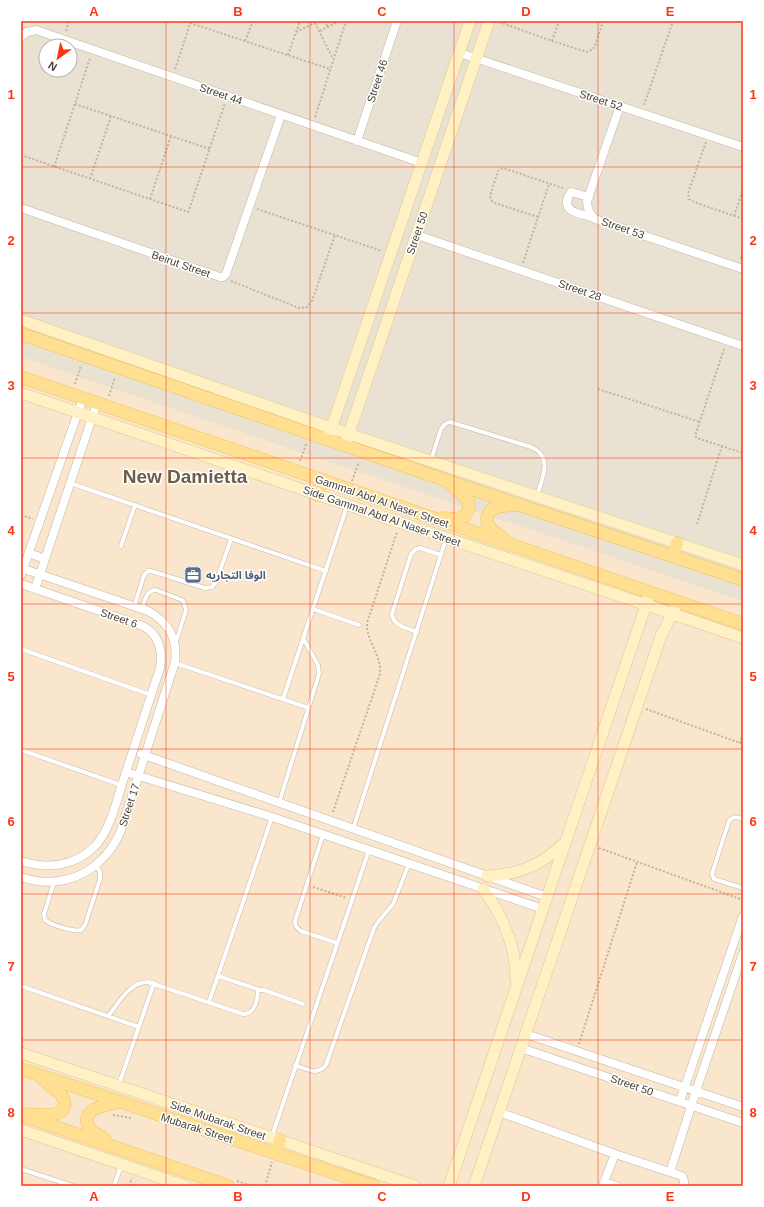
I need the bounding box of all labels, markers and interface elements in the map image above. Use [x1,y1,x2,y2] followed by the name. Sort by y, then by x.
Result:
[89,4,99,19] text: A
[233,4,243,19] text: B
[377,4,387,19] text: C
[521,4,531,19] text: D
[666,4,675,19] text: E
[38,38,78,78] north arrow
[364,58,390,104] street label: Street 46
[46,59,59,74] text: N
[198,81,244,107] street label: Street 44
[7,87,15,102] text: 1
[578,87,624,113] street label: Street 52
[749,87,757,102] text: 1
[404,210,430,256] street label: Street 50
[600,215,646,241] street label: Street 53
[7,233,15,248] text: 2
[749,233,757,248] text: 2
[150,248,212,280] street label: Beirut Street
[557,277,603,303] street label: Street 28
[7,378,15,393] text: 3
[749,378,757,393] text: 3
[123,466,248,487] district label: New Damietta
[314,472,450,530] street label: Gammal Abd Al Naser Street
[302,483,462,549] street label: Side Gammal Abd Al Naser Street
[7,523,15,538] text: 4
[749,523,757,538] text: 4
[183,565,203,585] office icon: الوفا التجاريه
[206,569,266,582] place label: الوفا التجاريه
[99,606,139,630] street label: Street 6
[7,669,15,684] text: 5
[749,669,757,684] text: 5
[116,782,142,828] street label: Street 17
[7,814,15,829] text: 6
[749,814,757,829] text: 6
[7,959,15,974] text: 7
[749,959,757,974] text: 7
[609,1072,655,1098] street label: Street 50
[168,1097,268,1143] street label: Side Mubarak Street
[7,1105,15,1120] text: 8
[749,1105,757,1120] text: 8
[159,1110,235,1146] street label: Mubarak Street
[89,1189,99,1204] text: A
[233,1189,243,1204] text: B
[377,1189,387,1204] text: C
[521,1189,531,1204] text: D
[666,1189,675,1204] text: E

